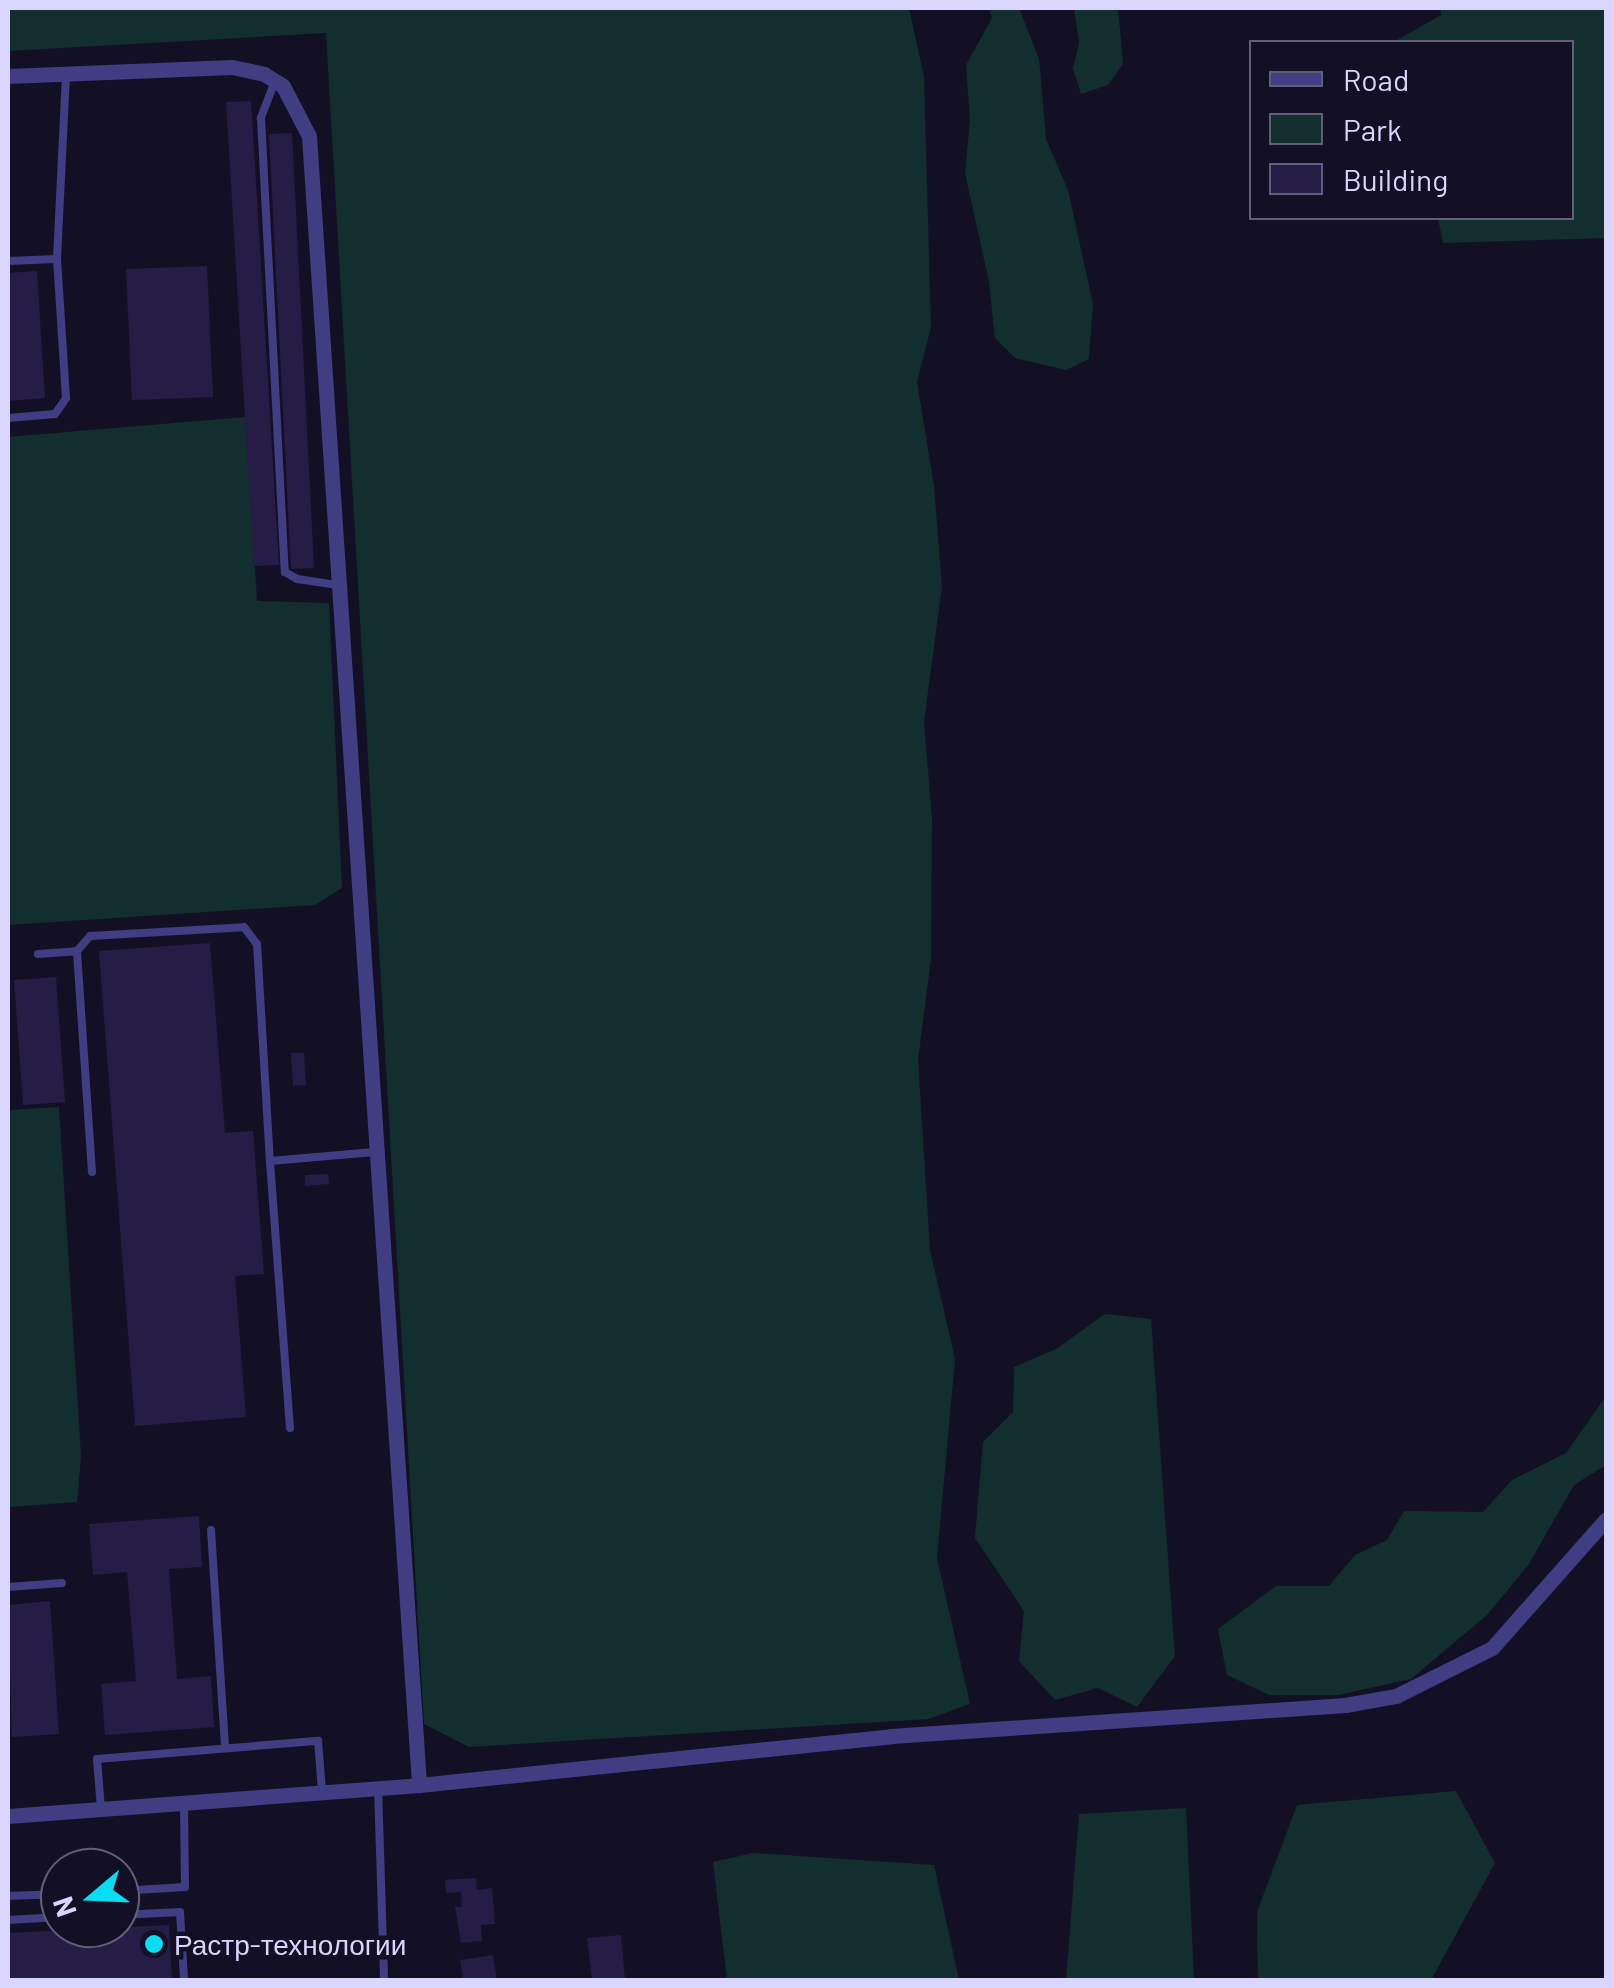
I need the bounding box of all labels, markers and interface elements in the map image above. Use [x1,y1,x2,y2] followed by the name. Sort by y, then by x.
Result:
[1249,40,1574,220] legend
[1343,61,1409,97] text: Road
[1343,111,1402,147] text: Park
[1343,161,1448,197] text: Building
[40,1848,140,1948] north arrow
[44,1893,83,1921] text: N
[174,1927,406,1961] place label: Растр-технологии
[143,1933,165,1955] marker: Растр-технологии

